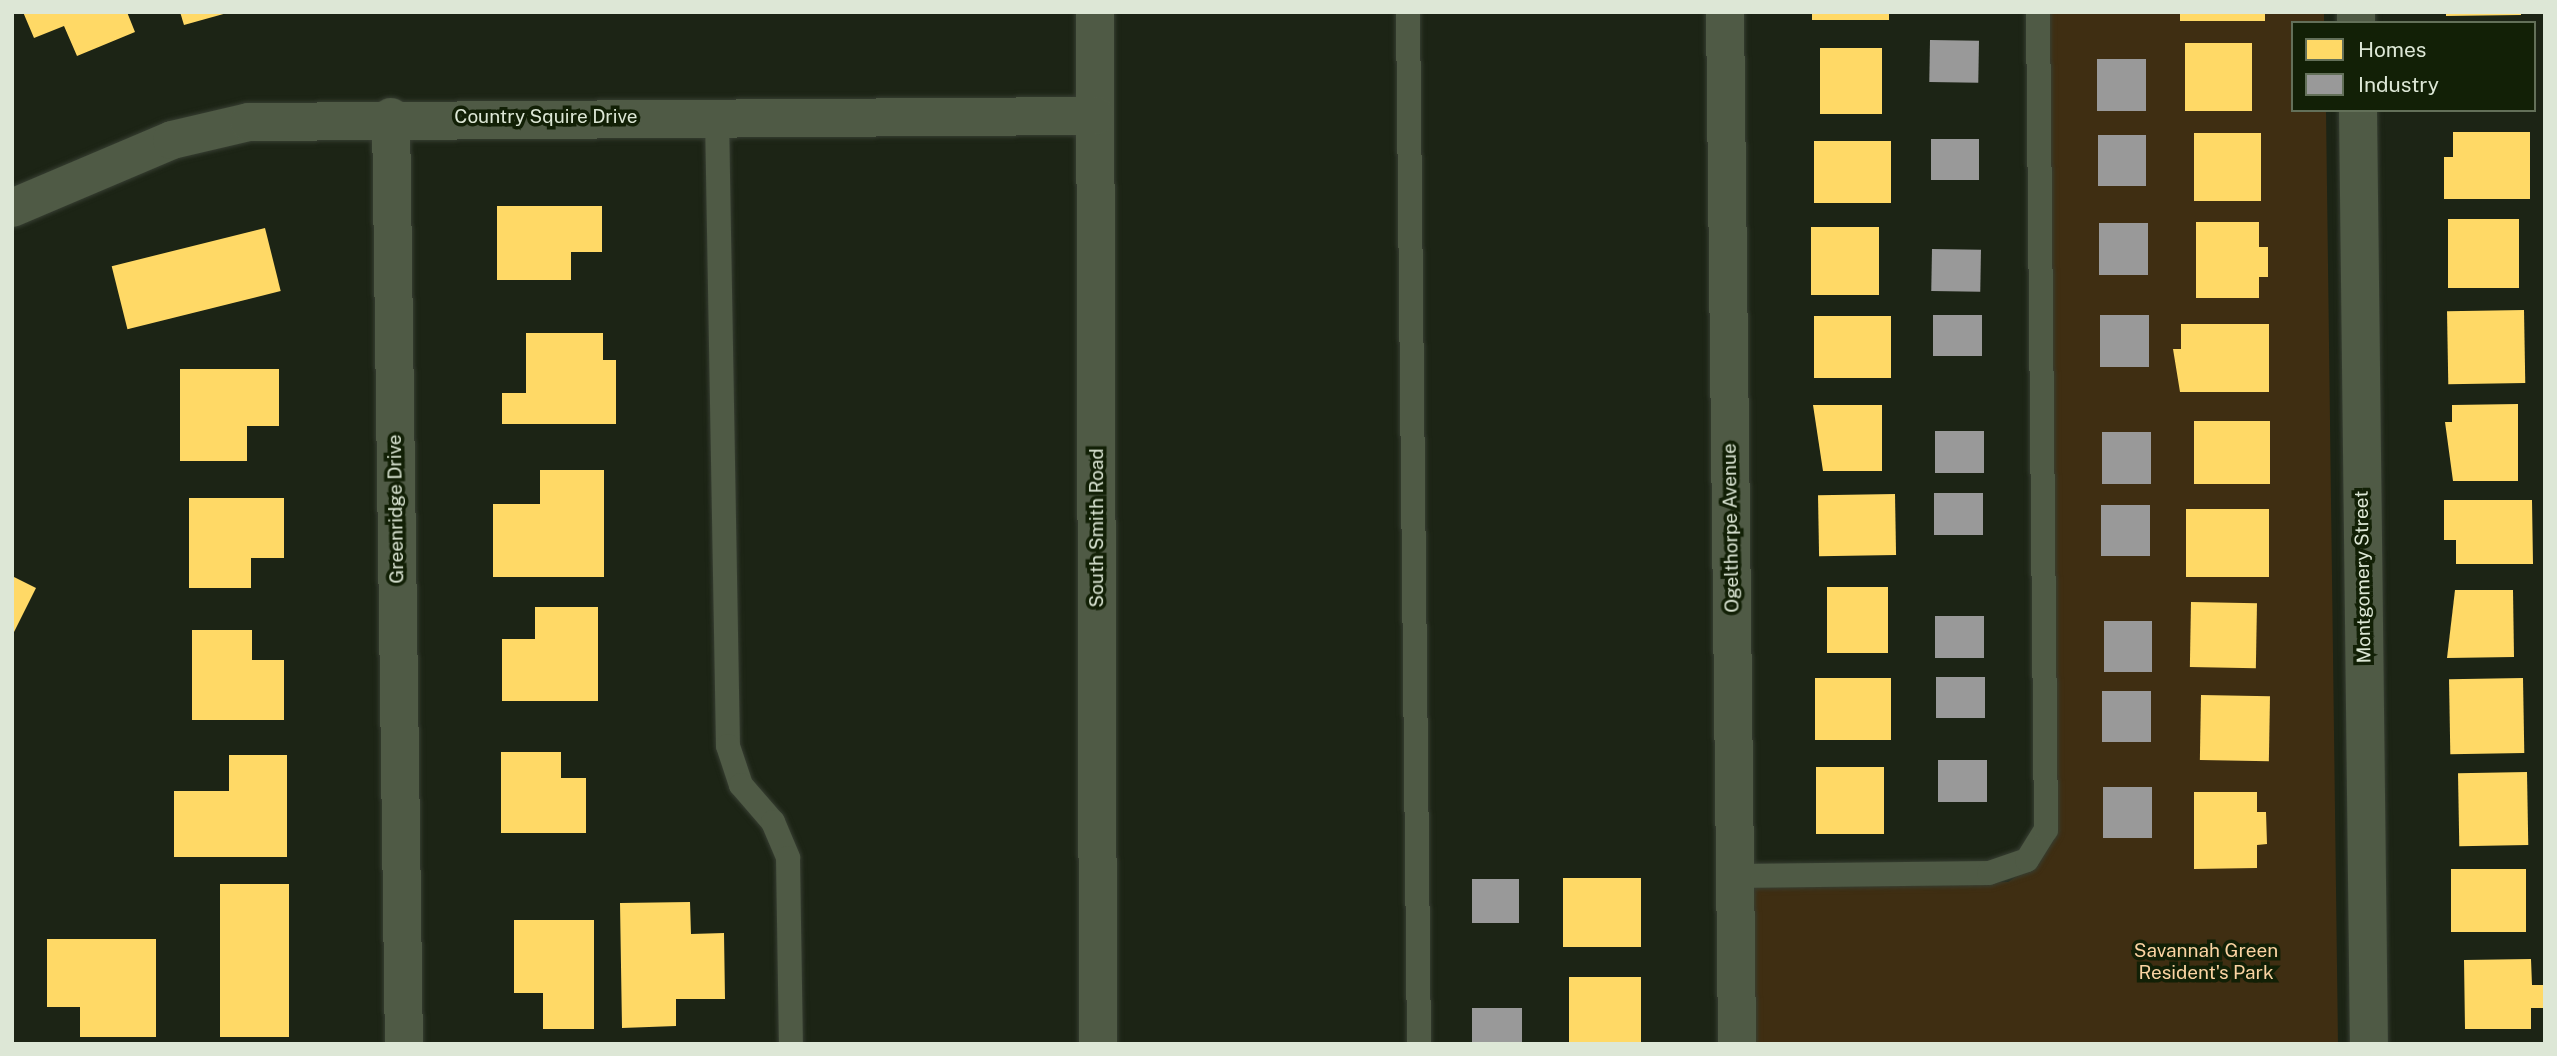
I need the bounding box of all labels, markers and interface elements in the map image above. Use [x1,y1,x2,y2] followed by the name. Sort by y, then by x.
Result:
[2291,21,2536,112] legend
[2358,37,2426,62] text: Homes
[2358,72,2439,97] text: Industry
[454,106,638,128] street label: Country Squire Drive
[383,434,409,584] street label: Greenridge Drive
[1718,443,1744,613] street label: Ogelthorpe Avenue
[1086,448,1108,608] street label: South Smith Road
[2350,490,2376,664] street label: Montgomery Street
[2134,940,2278,984] park label: Savannah Green Resident's Park

